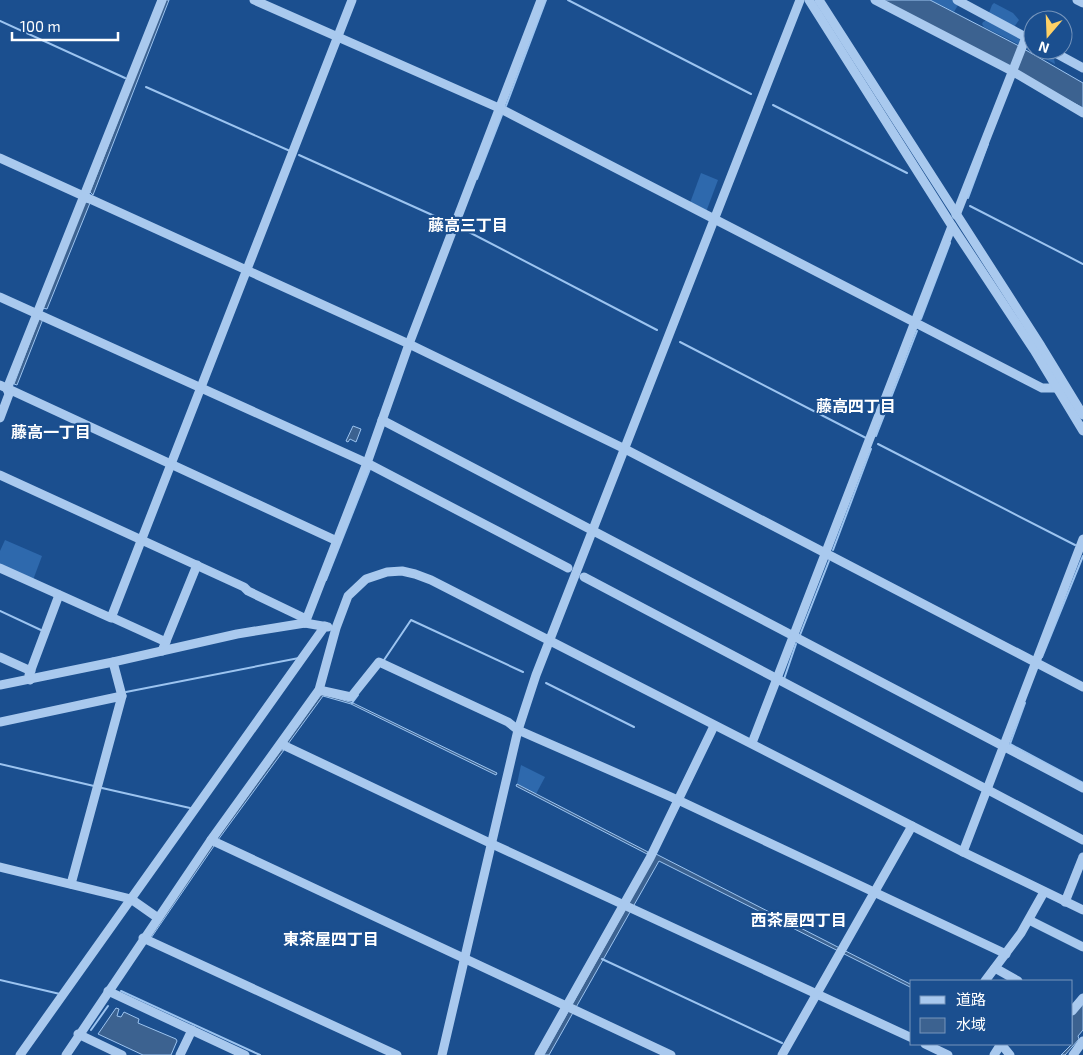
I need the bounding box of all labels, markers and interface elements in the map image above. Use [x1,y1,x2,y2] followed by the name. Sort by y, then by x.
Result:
[12,10,119,42] scale bar
[1023,10,1073,60] north arrow
[20,17,61,35] text: 100 m
[1036,38,1051,57] text: N
[428,215,508,234] district label: 藤高三丁目
[816,396,896,415] district label: 藤高四丁目
[11,422,91,441] district label: 藤高一丁目
[751,910,847,929] district label: 西茶屋四丁目
[283,929,379,948] district label: 東茶屋四丁目
[910,980,1073,1045] legend
[956,990,986,1008] text: 道路
[956,1015,986,1033] text: 水域

